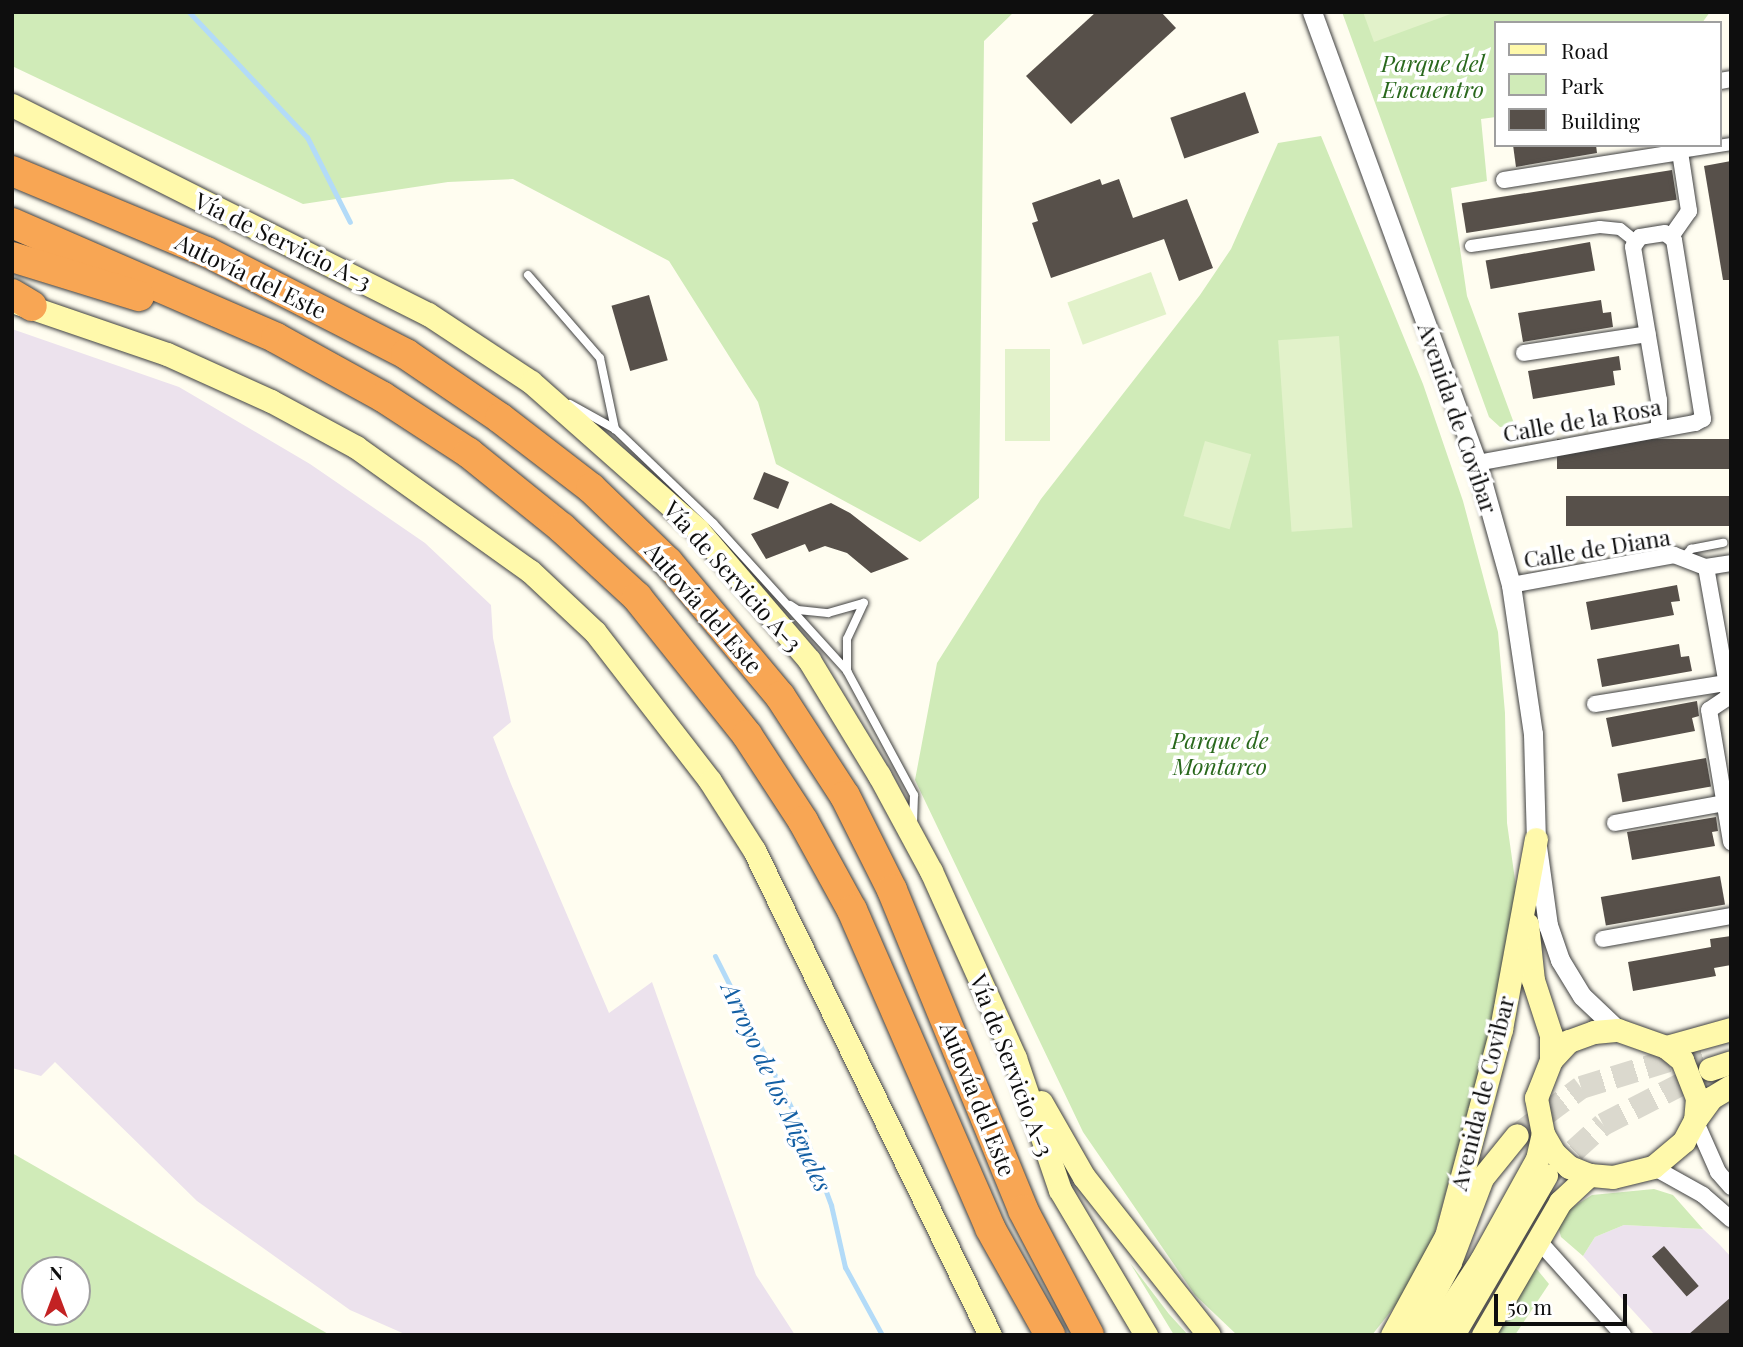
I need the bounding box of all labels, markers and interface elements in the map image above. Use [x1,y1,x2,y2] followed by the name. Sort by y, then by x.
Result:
[1494,21,1722,147] legend
[1561,36,1609,64] text: Road
[1381,49,1485,103] park label: Parque del Encuentro
[1561,71,1604,99] text: Park
[1561,106,1640,134] text: Building
[190,186,376,296] street label: Vía de Servicio A-3
[171,228,331,324] street label: Autovía del Este
[1412,319,1504,517] street label: Avenida de Covibar
[1500,392,1664,448] street label: Calle de la Rosa
[658,495,808,657] street label: Vía de Servicio A-3
[1522,523,1672,573] street label: Calle de Diana
[640,537,768,679] street label: Autovía del Este
[1171,726,1269,780] park label: Parque de Montarco
[964,970,1060,1160] street label: Vía de Servicio A-3
[716,978,838,1196] water label: Arroyo de los Migueles
[1444,993,1520,1193] street label: Avenida de Covibar
[934,1018,1022,1180] street label: Autovía del Este
[21,1256,91,1326] north arrow
[49,1259,63,1285] text: N
[1498,1280,1631,1324] scale bar
[1507,1292,1552,1320] text: 50 m

